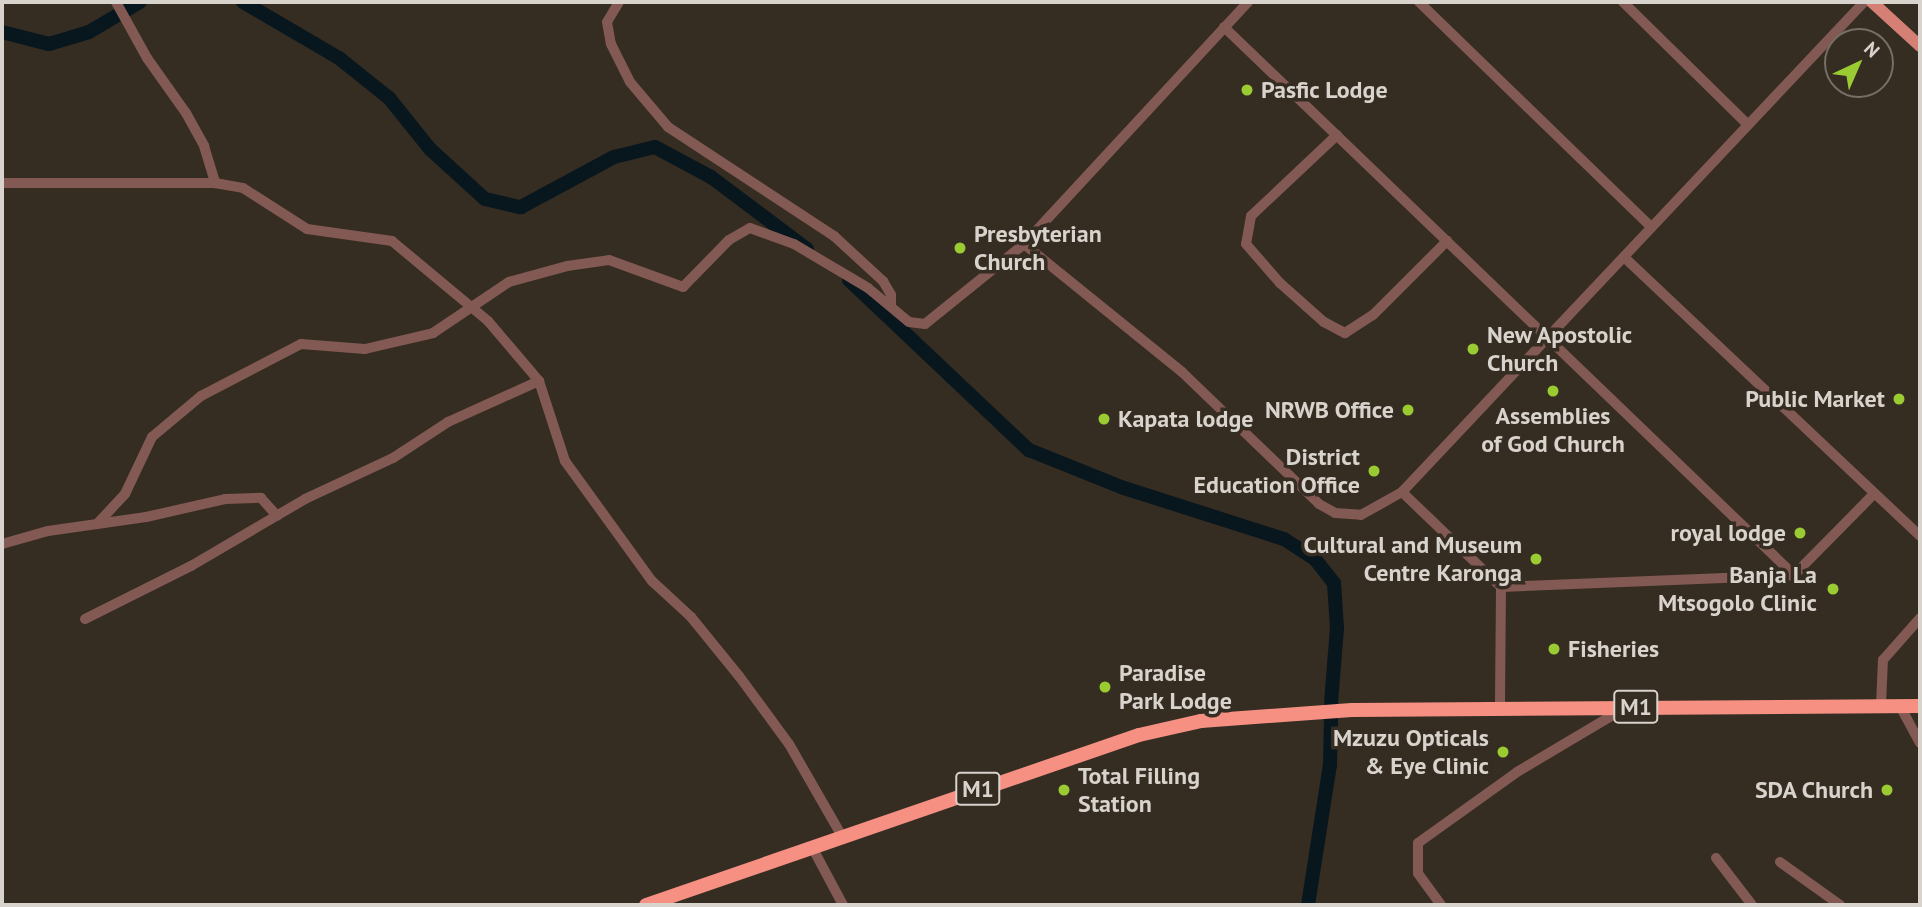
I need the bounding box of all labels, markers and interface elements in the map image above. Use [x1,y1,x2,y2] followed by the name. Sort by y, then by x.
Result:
[1824,28,1894,98] north arrow
[1859,36,1885,62] text: N
[1261,76,1388,104] place label: Pasfic Lodge
[1239,82,1255,98] marker: Pasfic Lodge
[974,220,1102,276] place label: Presbyterian Church
[952,240,968,256] marker: Presbyterian Church
[1487,321,1634,377] place label: New Apostolic Church
[1465,341,1481,357] marker: New Apostolic Church
[1545,383,1561,399] marker: Assemblies of God Church
[1745,385,1885,413] place label: Public Market
[1891,391,1907,407] marker: Public Market
[1265,396,1394,424] place label: NRWB Office
[1400,402,1416,418] marker: NRWB Office
[1481,402,1625,458] place label: Assemblies of God Church
[1118,405,1253,433] place label: Kapata lodge
[1096,411,1112,427] marker: Kapata lodge
[1193,443,1360,499] place label: District Education Office
[1366,463,1382,479] marker: District Education Office
[1671,519,1786,547] place label: royal lodge
[1792,525,1808,541] marker: royal lodge
[1303,531,1522,587] place label: Cultural and Museum Centre Karonga
[1528,551,1544,567] marker: Cultural and Museum Centre Karonga
[1658,561,1817,617] place label: Banja La Mtsogolo Clinic
[1823,579,1843,599] marker: Banja La Mtsogolo Clinic
[1568,635,1659,663] place label: Fisheries
[1546,641,1562,657] marker: Fisheries
[1119,659,1233,715] place label: Paradise Park Lodge
[1097,679,1113,695] marker: Paradise Park Lodge
[1613,688,1659,726] road number: M1
[1333,724,1489,780] place label: Mzuzu Opticals & Eye Clinic
[1495,744,1511,760] marker: Mzuzu Opticals & Eye Clinic
[1078,762,1200,818] place label: Total Filling Station
[955,769,1001,808] road number: M1
[1754,776,1873,804] place label: SDA Church
[1056,782,1072,798] marker: Total Filling Station
[1879,782,1895,798] marker: SDA Church

